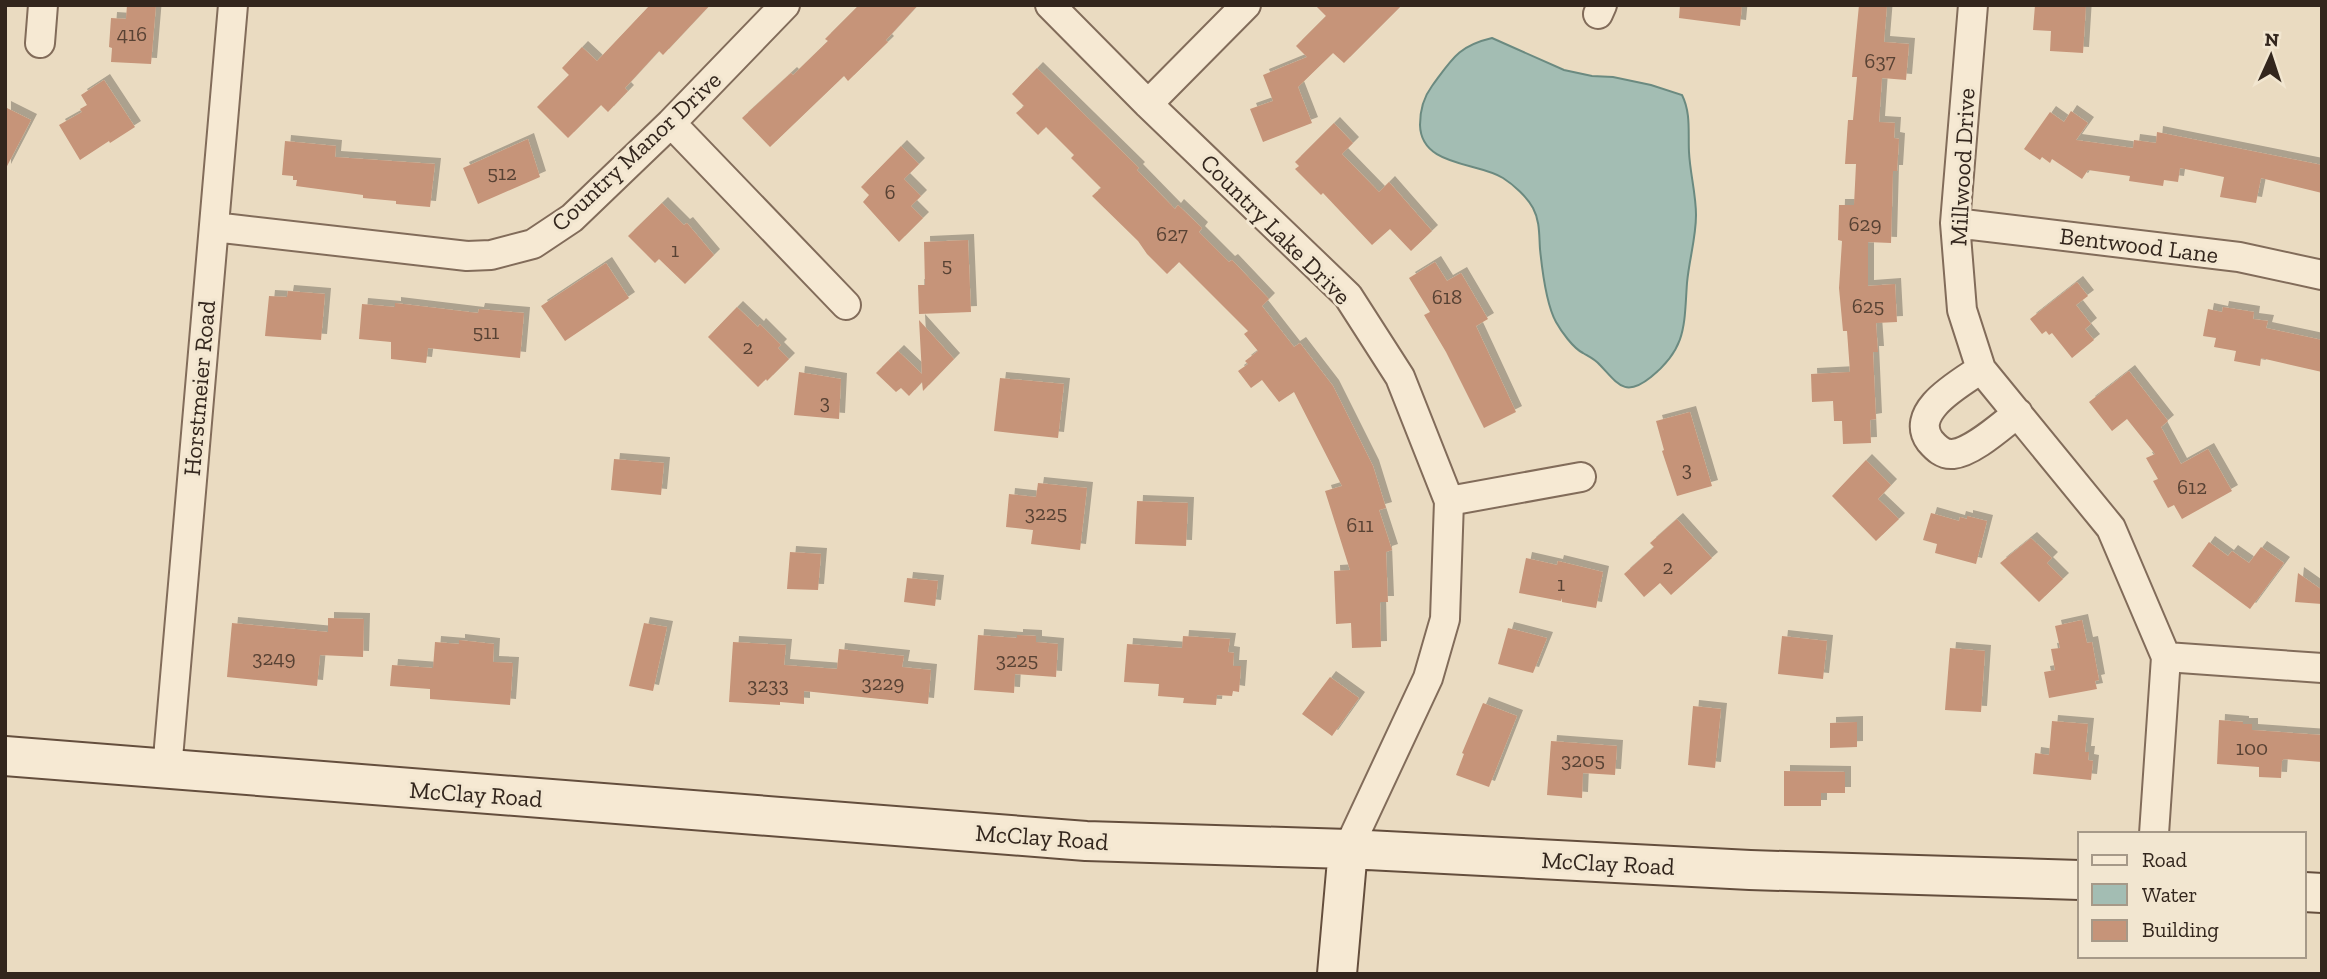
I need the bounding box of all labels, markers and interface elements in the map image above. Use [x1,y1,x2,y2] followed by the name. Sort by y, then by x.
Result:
[117,21,147,46] house number: 416
[2236,21,2306,91] north arrow
[2264,28,2280,51] text: N
[1864,48,1896,73] house number: 637
[545,65,727,237] street label: Country Manor Drive
[1943,87,1981,247] street label: Millwood Drive
[1195,148,1357,310] street label: Country Lake Drive
[487,160,517,185] house number: 512
[884,179,896,204] house number: 6
[1848,211,1882,236] house number: 629
[1156,221,1188,246] house number: 627
[2058,221,2220,269] street label: Bentwood Lane
[671,237,679,262] house number: 1
[942,252,952,277] house number: 5
[1432,284,1462,309] house number: 618
[1852,293,1884,318] house number: 625
[177,299,221,477] street label: Horstmeier Road
[473,319,499,344] house number: 511
[743,334,753,359] house number: 2
[820,389,830,414] house number: 3
[1682,456,1692,481] house number: 3
[2177,474,2207,499] house number: 612
[1025,500,1067,525] house number: 3225
[1346,512,1374,537] house number: 611
[1663,554,1673,579] house number: 2
[1557,571,1565,596] house number: 1
[252,645,296,670] house number: 3249
[996,647,1038,672] house number: 3225
[861,670,905,695] house number: 3229
[747,672,789,697] house number: 3233
[2236,735,2268,760] house number: 100
[1561,747,1605,772] house number: 3205
[408,775,544,813] street label: McClay Road
[974,818,1110,856] street label: McClay Road
[2078,832,2306,958] legend
[1541,845,1675,881] street label: McClay Road
[2142,847,2188,872] text: Road
[2142,882,2197,907] text: Water
[2142,917,2219,942] text: Building

